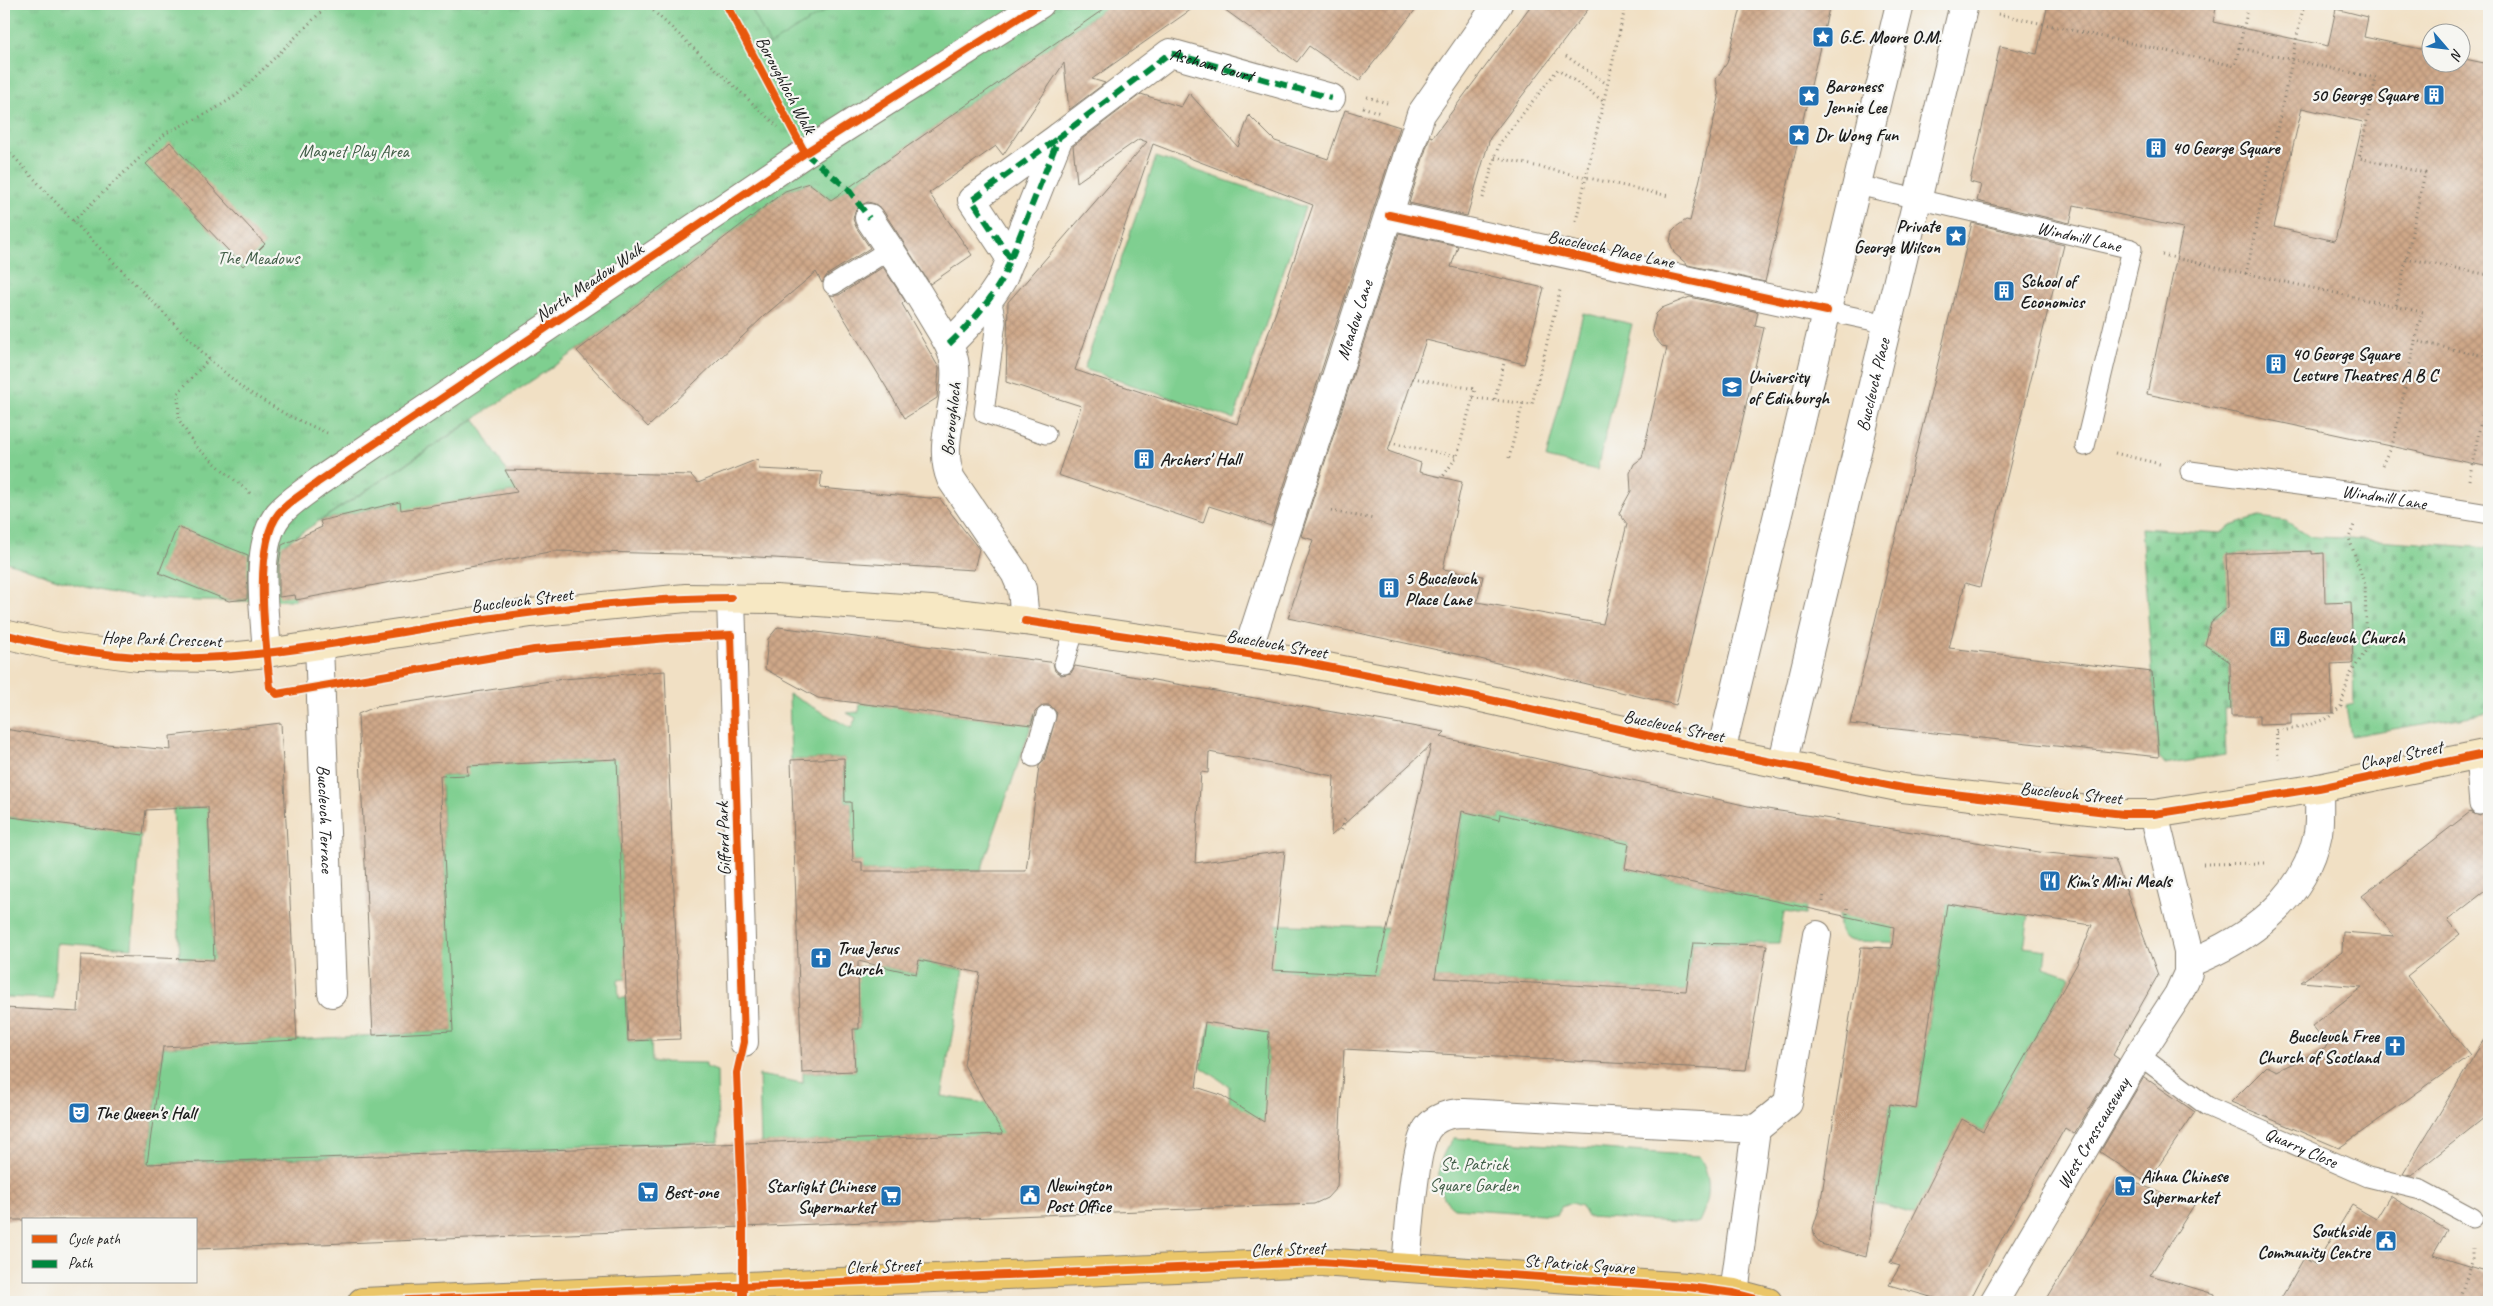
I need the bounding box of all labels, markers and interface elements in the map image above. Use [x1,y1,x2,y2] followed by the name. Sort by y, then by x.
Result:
[2420,22,2470,72] north arrow
[1811,25,1835,49] place icon: G.E. Moore O.M.
[1839,26,1942,48] place label: G.E. Moore O.M.
[751,32,822,139] street label: Boroughloch Walk
[1168,43,1259,88] street label: Ascham Court
[2446,46,2467,64] text: N
[1823,75,1889,118] place label: Baroness Jennie Lee
[2422,83,2446,107] building icon: 50 George Square
[1797,84,1821,108] place icon: Baroness Jennie Lee
[2311,84,2420,106] place label: 50 George Square
[1787,123,1811,147] place icon: Dr Wong Fun
[1815,124,1899,146] place label: Dr Wong Fun
[2144,136,2168,160] building icon: 40 George Square
[2172,137,2282,159] place label: 40 George Square
[299,140,411,162] park label: Magnet Play Area
[1854,215,1942,258] place label: Private George Wilson
[2035,216,2124,257] street label: Windmill Lane
[1944,224,1968,248] place icon: Private George Wilson
[1546,225,1677,273] street label: Buccleuch Place Lane
[531,237,648,326] street label: North Meadow Walk
[217,247,301,269] park label: The Meadows
[2020,270,2086,313] place label: School of Economics
[1331,276,1378,363] street label: Meadow Lane
[1992,279,2016,303] building icon: School of Economics
[1851,335,1895,433] street label: Buccleuch Place
[2292,343,2441,386] place label: 40 George Square Lecture Theatres A B C
[2264,352,2288,376] building icon: 40 George Square Lecture Theatres A B C
[1748,366,1831,409] place label: University of Edinburgh
[1720,375,1744,399] school or university icon: University of Edinburgh
[936,380,966,457] street label: Boroughloch
[1132,447,1156,471] building icon: Archers' Hall
[1160,448,1244,470] place label: Archers' Hall
[2341,480,2429,515] street label: Windmill Lane
[1405,567,1478,610] place label: 5 Buccleuch Place Lane
[1377,576,1401,600] building icon: 5 Buccleuch Place Lane
[470,583,576,617] street label: Buccleuch Street
[1225,624,1331,664] street label: Buccleuch Street
[2268,625,2292,649] building icon: Buccleuch Church
[102,626,224,652] street label: Hope Park Crescent
[2296,626,2406,648] place label: Buccleuch Church
[1622,705,1728,748] street label: Buccleuch Street
[2358,735,2447,774] street label: Chapel Street
[312,764,339,874] street label: Buccleuch Terrace
[2019,777,2125,809] street label: Buccleuch Street
[711,800,735,876] street label: Gifford Park
[2038,869,2062,893] restaurant icon: Kim's Mini Meals
[2066,870,2173,892] place label: Kim's Mini Meals
[837,937,900,980] place label: True Jesus Church
[809,946,833,970] church icon: True Jesus Church
[2258,1025,2382,1068] place label: Buccleuch Free Church of Scotland
[2383,1034,2407,1058] church icon: Buccleuch Free Church of Scotland
[2052,1072,2135,1192] street label: West Crosscauseway
[67,1101,91,1125] theatre icon: The Queen's Hall
[95,1102,200,1124] place label: The Queen's Hall
[2262,1122,2342,1174] street label: Quarry Close
[1429,1153,1520,1196] park label: St. Patrick Square Garden
[2141,1165,2230,1208] place label: Aihua Chinese Supermarket
[1046,1174,1113,1217] place label: Newington Post Office
[2113,1174,2137,1198] supermarket icon: Aihua Chinese Supermarket
[766,1175,878,1218] place label: Starlight Chinese Supermarket
[636,1180,660,1204] supermarket icon: Best-one
[664,1181,720,1203] place label: Best-one
[1018,1183,1042,1207] public building icon: Newington Post Office
[879,1184,903,1208] supermarket icon: Starlight Chinese Supermarket
[22,1218,198,1284] legend
[2257,1220,2372,1263] place label: Southside Community Centre
[2374,1229,2398,1253] public building icon: Southside Community Centre
[68,1230,120,1249] text: Cycle path
[1251,1237,1328,1261] street label: Clerk Street
[1523,1249,1636,1279] street label: St Patrick Square
[68,1254,94,1273] text: Path
[846,1254,923,1278] street label: Clerk Street

